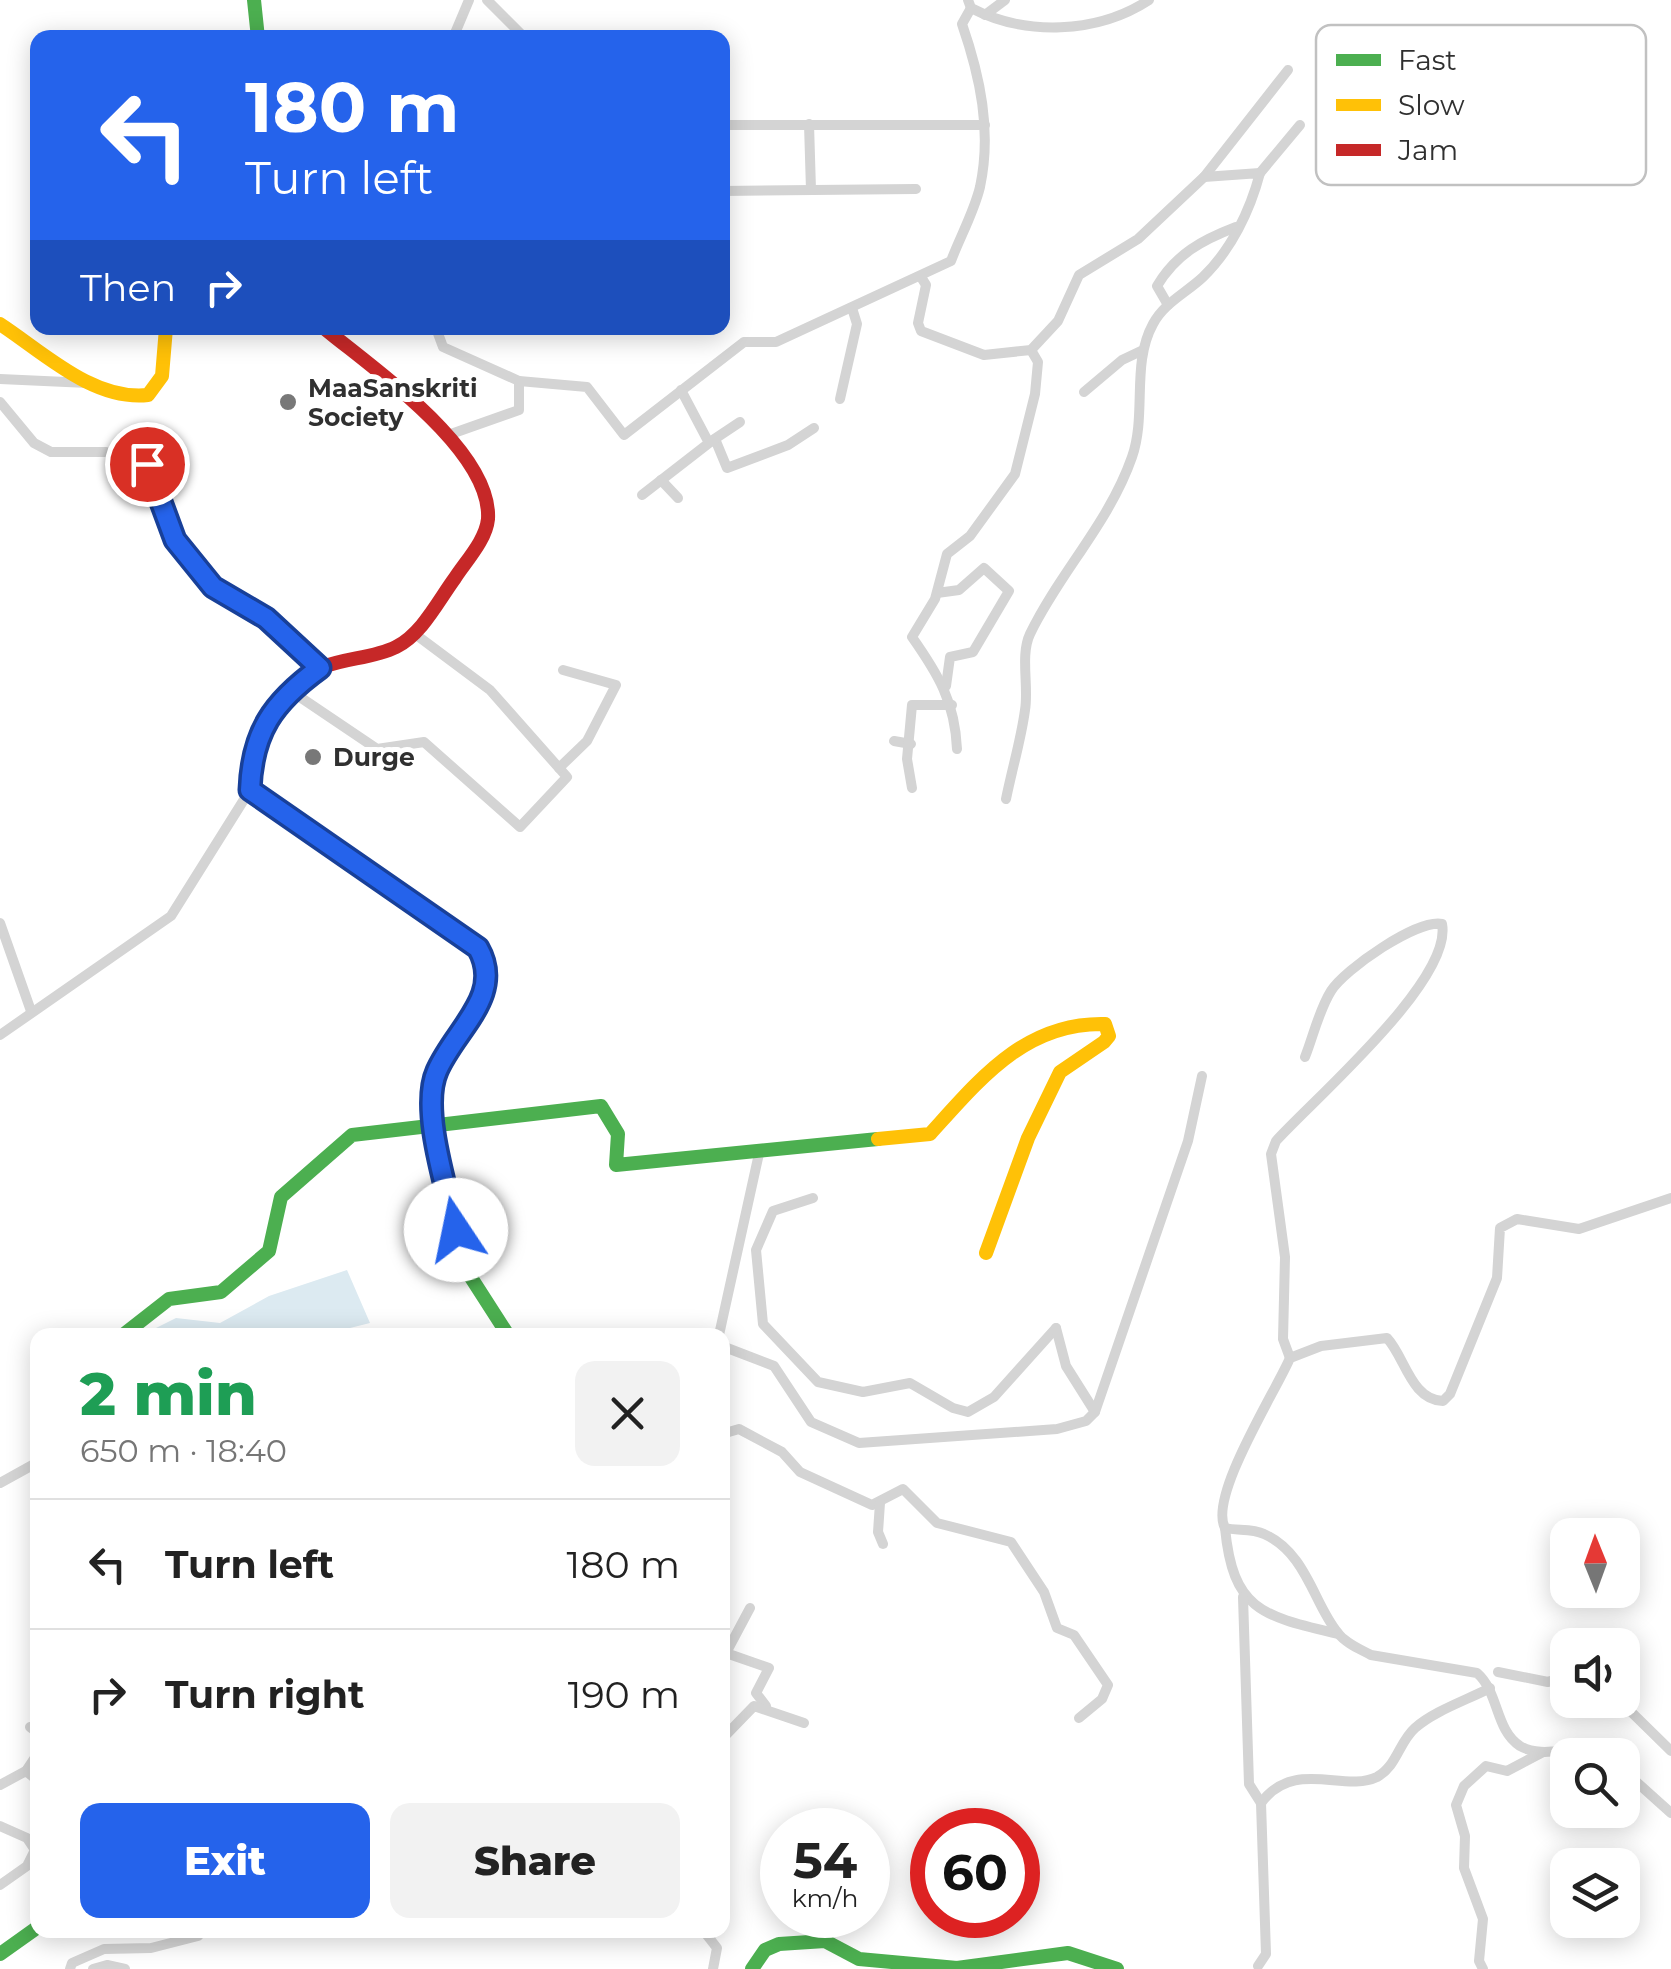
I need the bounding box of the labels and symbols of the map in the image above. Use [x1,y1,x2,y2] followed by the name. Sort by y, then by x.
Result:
[1316,25,1646,185] legend
[1398,43,1457,77] text: Fast
[1398,88,1465,122] text: Slow
[1397,133,1458,167] text: Jam
[308,373,478,432] place label: MaaSanskriti Society
[277,391,299,413] marker: MaaSanskriti Society
[105,422,190,507] pin
[333,742,415,772] place label: Durge
[302,746,324,768] marker: Durge
[404,1178,508,1282] position arrow
[1550,1518,1640,1608] north arrow
[910,1808,1040,1938] speed limit sign: 60

